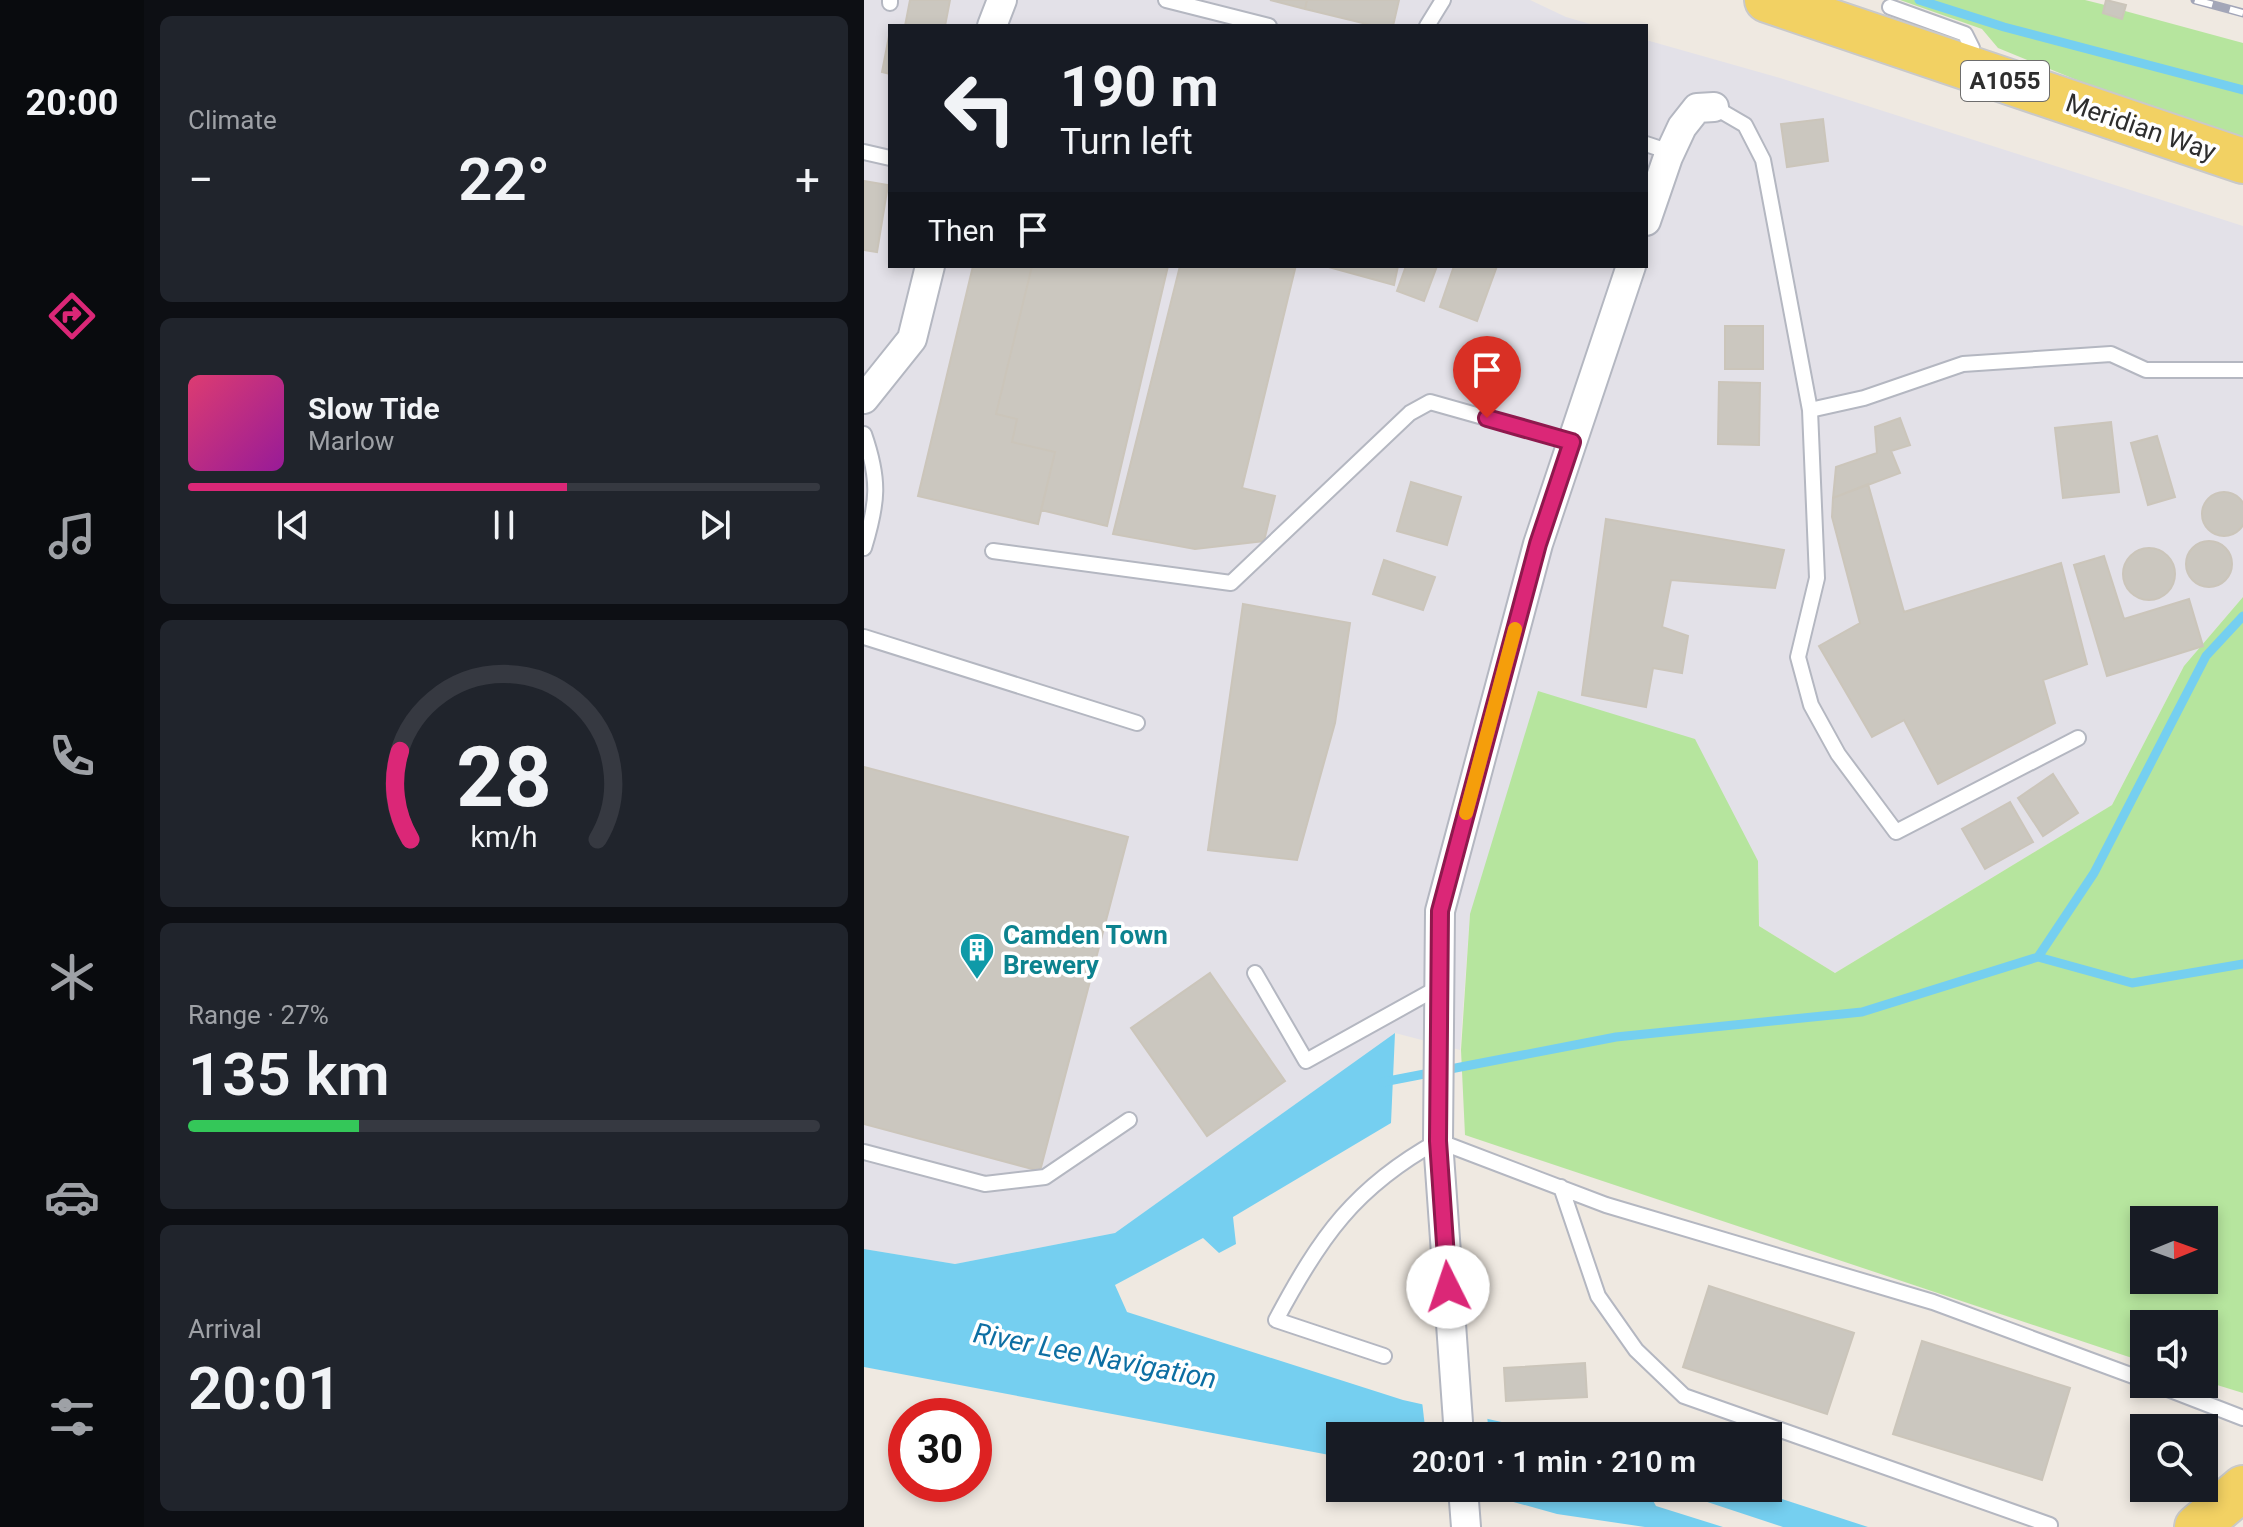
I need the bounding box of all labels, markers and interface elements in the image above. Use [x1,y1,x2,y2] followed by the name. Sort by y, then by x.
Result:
[1060,54,1219,120] text: 190 m
[928,56,1032,160] icon: left
[1961,61,2049,101] road number: A1055
[26,82,118,124] text: 20:00
[2062,87,2220,167] street label: Meridian Way
[188,105,277,135] text: Climate
[1060,121,1193,163] text: Turn left
[458,144,550,215] text: 22°
[188,154,213,206] text: −
[795,154,820,206] text: +
[1011,208,1055,252] icon: arrive
[928,213,995,248] text: Then
[44,288,100,344] icon: directions
[1453,336,1521,418] pin
[1465,348,1509,392] icon: arrive
[308,391,440,426] text: Slow Tide
[308,426,394,456] text: Marlow
[271,503,315,547] icon: previous
[482,503,526,547] icon: pause
[693,503,737,547] icon: next
[44,508,100,564] icon: music
[44,728,100,784] icon: phone
[456,728,552,825] text: 28
[470,820,538,854] text: km/h
[1003,920,1168,980] place label: Camden Town Brewery
[958,931,996,981] building icon: Camden Town Brewery
[44,949,100,1005] icon: climate
[188,1000,329,1030] text: Range · 27%
[188,1039,390,1110] text: 135 km
[44,1169,100,1225] icon: car
[2130,1206,2218,1294] north arrow
[2130,1206,2218,1502] map controls
[1406,1245,1490,1329] position arrow
[2130,1310,2218,1398] button: sound
[188,1314,262,1344] text: Arrival
[971,1316,1219,1396] water label: River Lee Navigation
[188,1353,341,1424] text: 20:01
[44,1389,100,1445] icon: filters
[888,1398,992,1502] speed limit sign: 30
[2130,1414,2218,1502] button: search
[1412,1444,1696,1479] text: 20:01 · 1 min · 210 m

